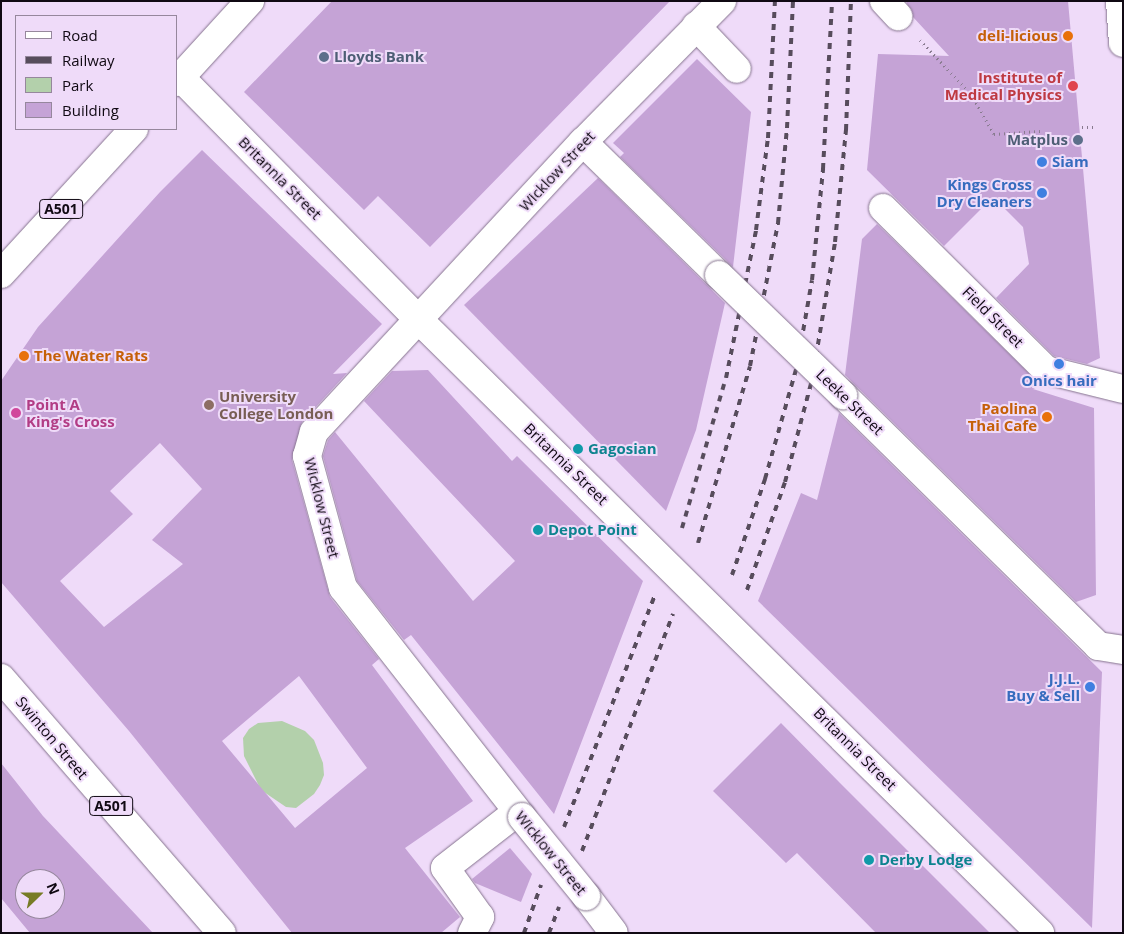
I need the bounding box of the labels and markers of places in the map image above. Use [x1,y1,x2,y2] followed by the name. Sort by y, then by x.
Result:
[978,27,1058,45] place label: deli-licious
[1062,30,1074,42] marker: deli-licious
[334,48,424,66] place label: Lloyds Bank
[318,51,330,63] marker: Lloyds Bank
[945,68,1062,103] place label: Institute of Medical Physics
[1066,79,1080,93] marker: Institute of Medical Physics
[1007,131,1068,149] place label: Matplus
[1072,134,1084,146] marker: Matplus
[1052,153,1089,171] place label: Siam
[1036,156,1048,168] marker: Siam
[937,175,1032,210] place label: Kings Cross Dry Cleaners
[1036,187,1048,199] marker: Kings Cross Dry Cleaners
[34,347,148,365] place label: The Water Rats
[18,350,30,362] marker: The Water Rats
[1053,358,1065,370] marker: Onics hair
[1021,372,1097,390] place label: Onics hair
[219,387,333,422] place label: University College London
[26,395,115,430] place label: Point A King's Cross
[203,399,215,411] marker: University College London
[968,399,1037,434] place label: Paolina Thai Cafe
[10,407,22,419] marker: Point A King's Cross
[1041,411,1053,423] marker: Paolina Thai Cafe
[588,440,657,458] place label: Gagosian
[572,443,584,455] marker: Gagosian
[548,521,637,539] place label: Depot Point
[532,524,544,536] marker: Depot Point
[1006,669,1080,704] place label: J.J.L. Buy & Sell
[1084,681,1096,693] marker: J.J.L. Buy & Sell
[879,851,972,869] place label: Derby Lodge
[863,854,875,866] marker: Derby Lodge

